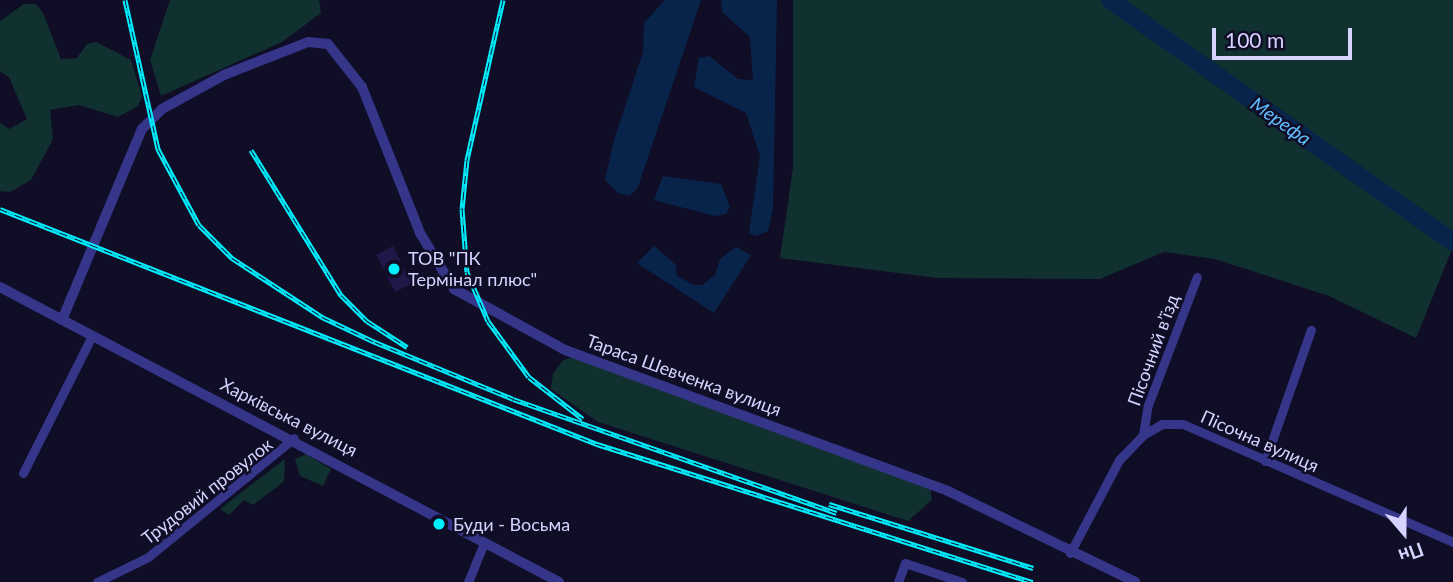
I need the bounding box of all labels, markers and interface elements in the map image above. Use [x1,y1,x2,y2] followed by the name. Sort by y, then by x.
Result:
[1215,14,1355,58] scale bar
[1225,27,1284,52] text: 100 m
[1247,92,1315,150] water label: Мерефа
[408,248,537,290] place label: ТОВ "ПК Термінал плюс"
[386,261,402,277] marker: ТОВ "ПК Термінал плюс"
[1123,291,1183,409] street label: Пісочний в’їзд
[584,330,784,420] street label: Тараса Шевченка вулиця
[217,373,361,461] street label: Харківська вулиця
[1198,405,1322,477] street label: Пісочна вулиця
[137,433,277,549] street label: Трудовий провулок
[1369,498,1439,568] north arrow
[453,513,570,535] place label: Буди - Восьма
[431,516,447,532] marker: Буди - Восьма
[1396,538,1427,568] text: Пн

